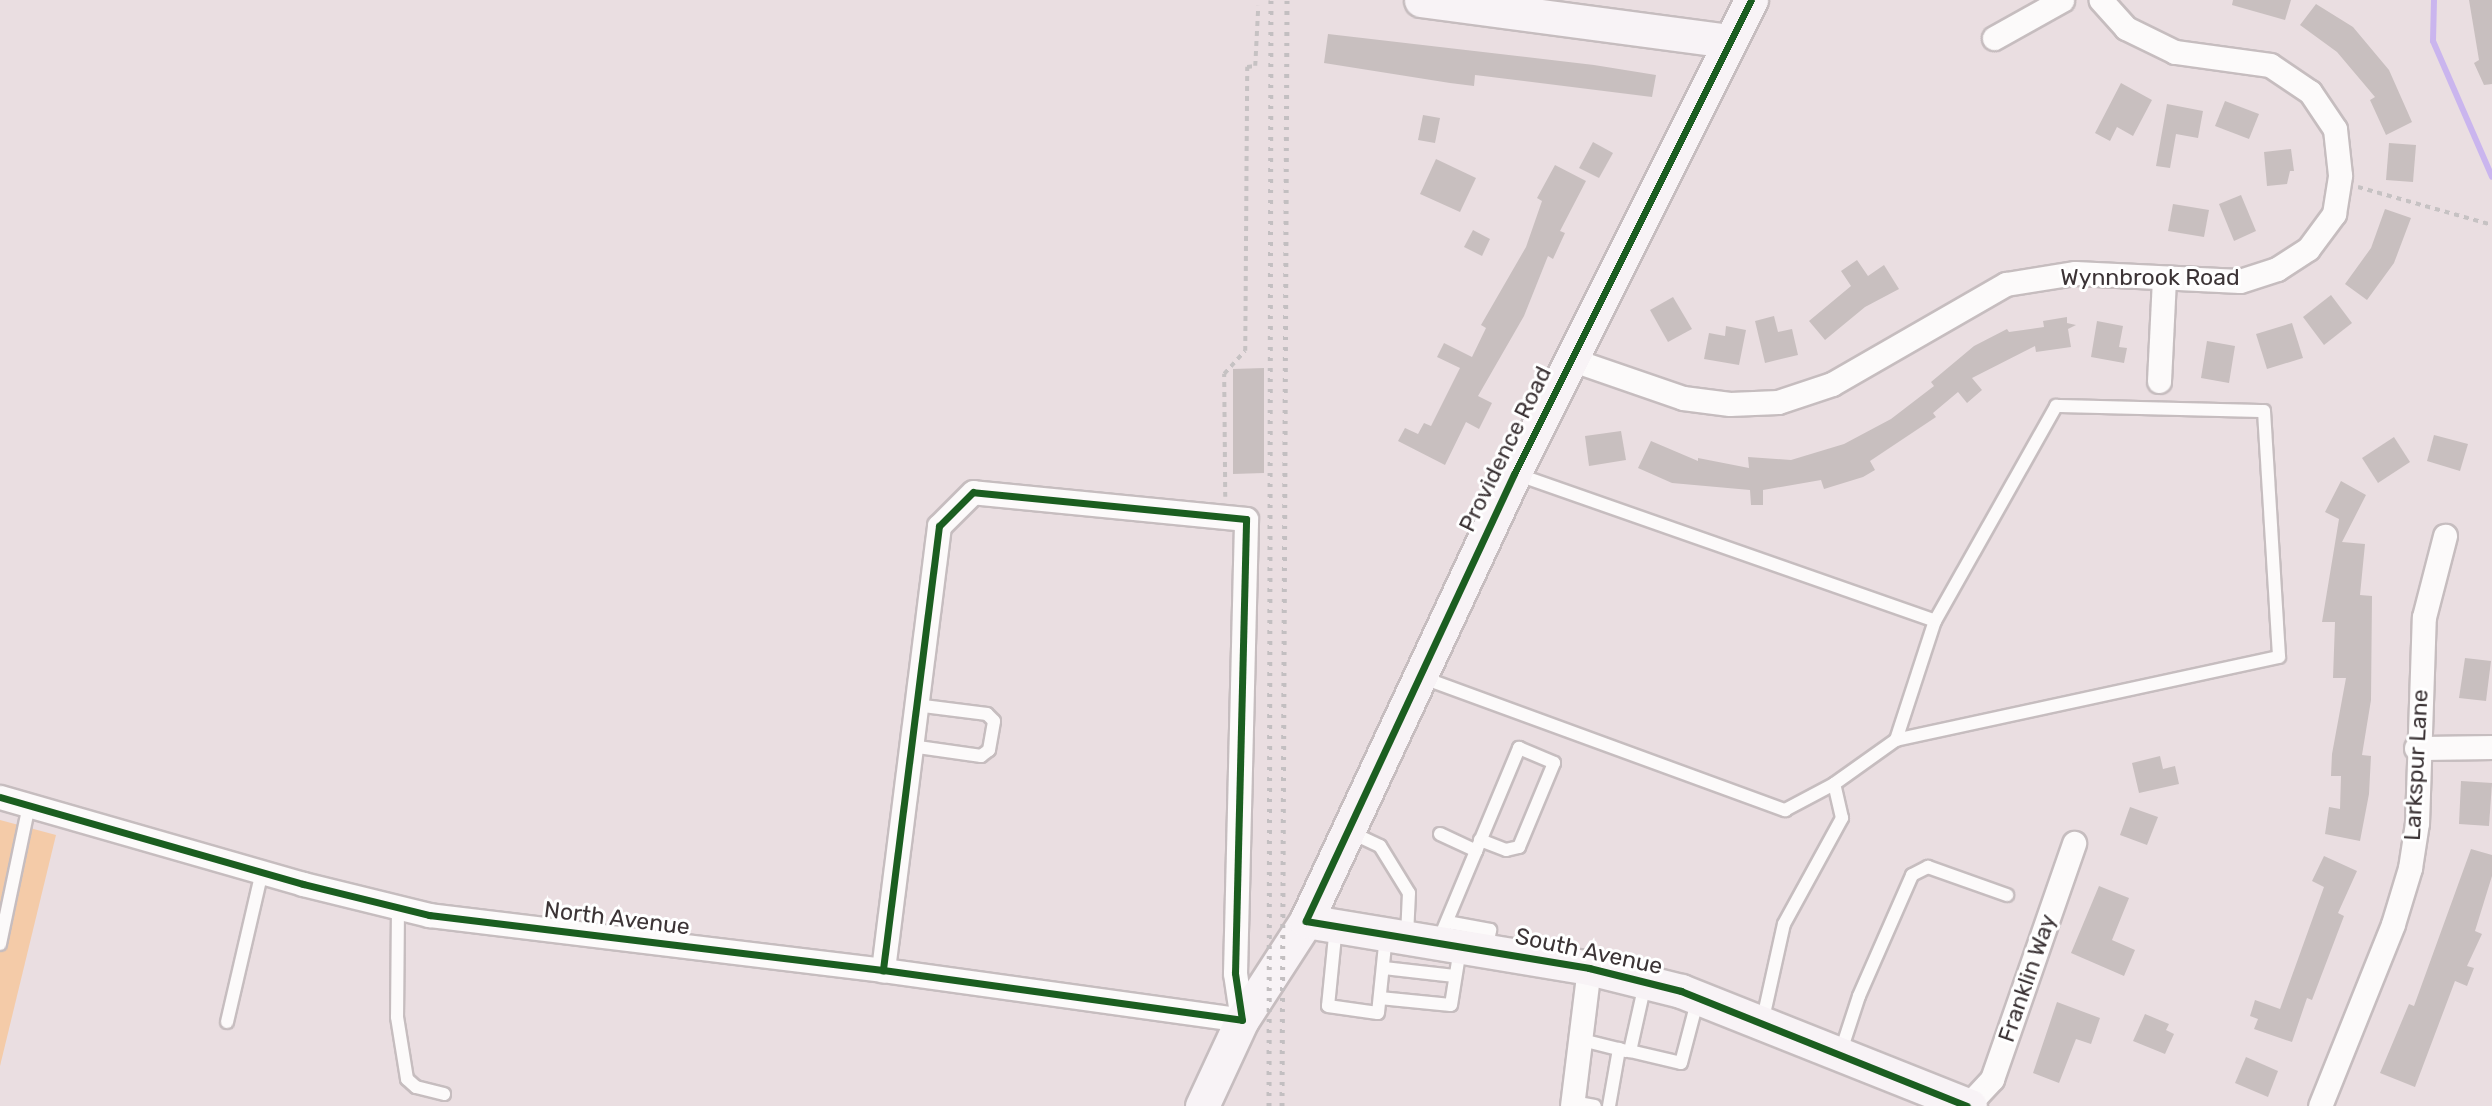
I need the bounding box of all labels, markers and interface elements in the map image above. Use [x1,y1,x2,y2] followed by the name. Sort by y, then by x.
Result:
[2060,263,2240,291] street label: Wynnbrook Road
[1453,362,1557,536] street label: Providence Road
[2398,688,2434,842] street label: Larkspur Lane
[542,895,692,941] street label: North Avenue
[1992,910,2062,1046] street label: Franklin Way
[1513,922,1665,980] street label: South Avenue

